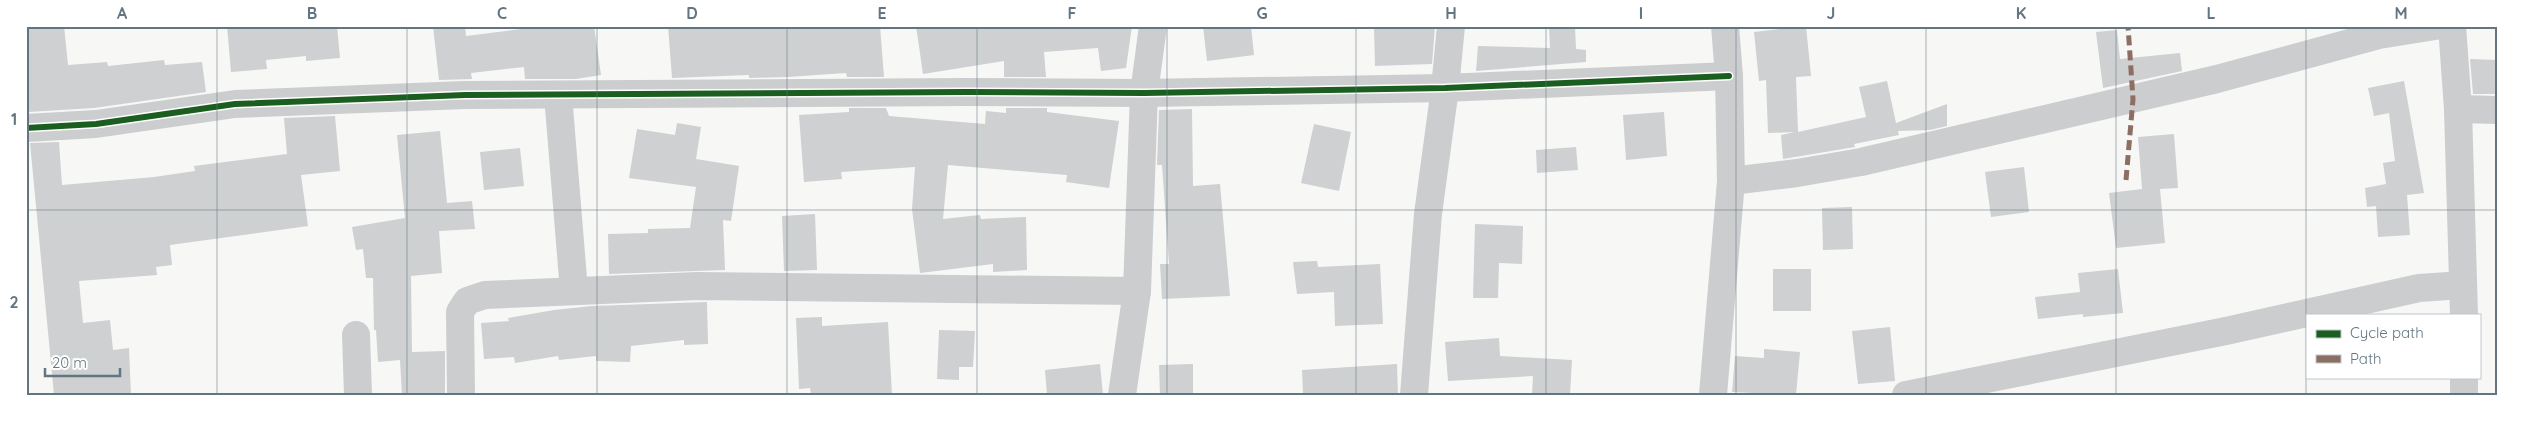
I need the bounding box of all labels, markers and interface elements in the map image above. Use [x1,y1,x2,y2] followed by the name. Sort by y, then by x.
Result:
[117,3,128,23] text: A
[307,3,317,23] text: B
[497,3,507,23] text: C
[686,3,698,23] text: D
[877,3,887,23] text: E
[1068,3,1077,23] text: F
[1256,3,1268,23] text: G
[1445,3,1457,23] text: H
[1639,3,1643,23] text: I
[1827,3,1835,23] text: J
[2016,3,2026,23] text: K
[2207,3,2216,23] text: L
[2394,3,2408,23] text: M
[11,109,17,129] text: 1
[9,292,19,312] text: 2
[2306,314,2480,378] legend
[2350,323,2424,342] text: Cycle path
[45,346,120,378] scale bar
[2350,349,2382,368] text: Path
[52,353,87,372] text: 20 m

